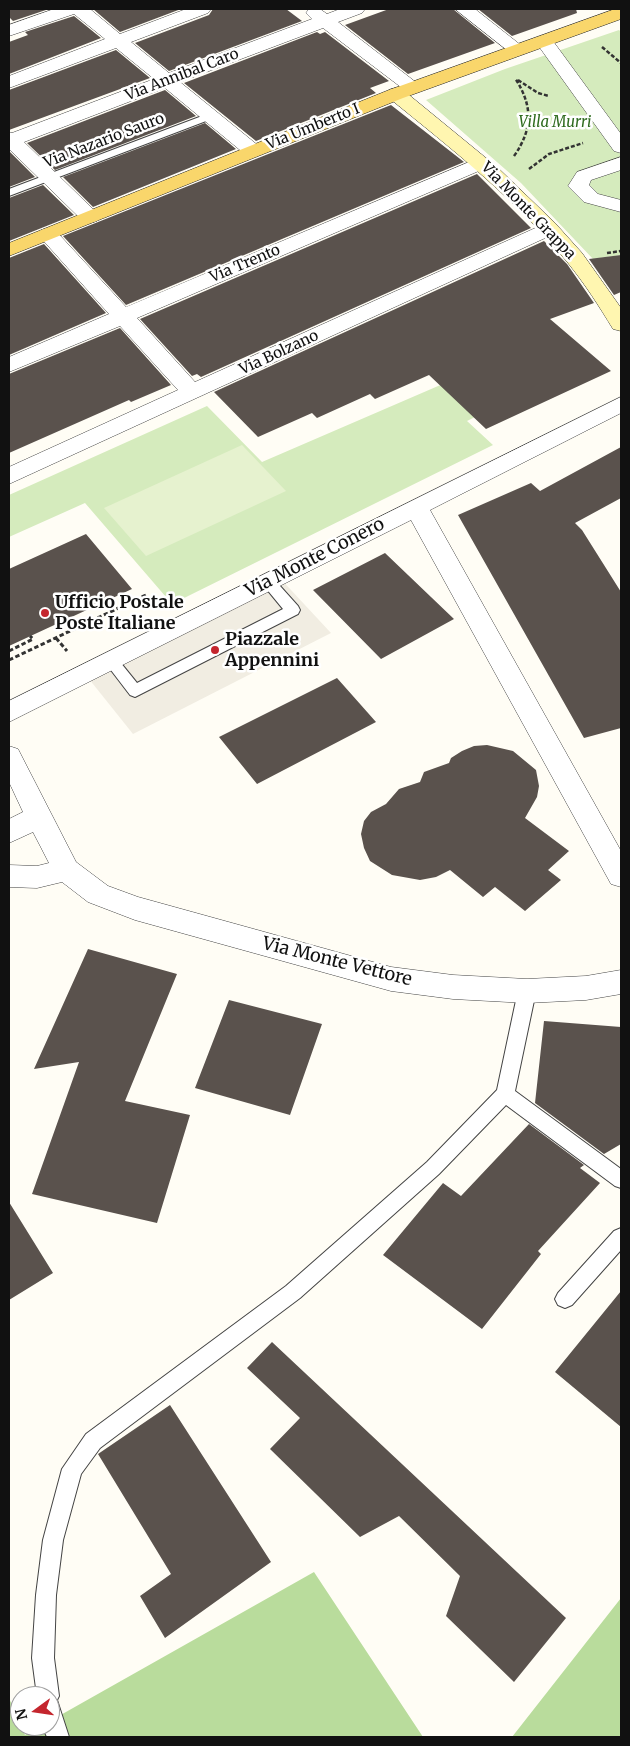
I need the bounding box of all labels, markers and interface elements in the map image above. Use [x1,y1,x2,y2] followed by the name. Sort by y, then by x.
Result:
[123,45,241,105] street label: Via Annibal Caro
[264,100,362,154] street label: Via Umberto I
[41,110,167,172] street label: Via Nazario Sauro
[519,114,591,132] park label: Villa Murri
[477,159,579,263] street label: Via Monte Grappa
[207,241,283,287] street label: Via Trento
[237,327,321,379] street label: Via Bolzano
[242,514,388,602] street label: Via Monte Conero
[55,592,184,634] place label: Ufficio Postale Poste Italiane
[39,607,51,619] marker: Ufficio Postale Poste Italiane
[225,629,319,672] place label: Piazzale Appennini
[209,644,221,656] marker: Piazzale Appennini
[260,933,414,991] street label: Via Monte Vettore
[10,1686,60,1736] north arrow
[11,1707,31,1722] text: N

